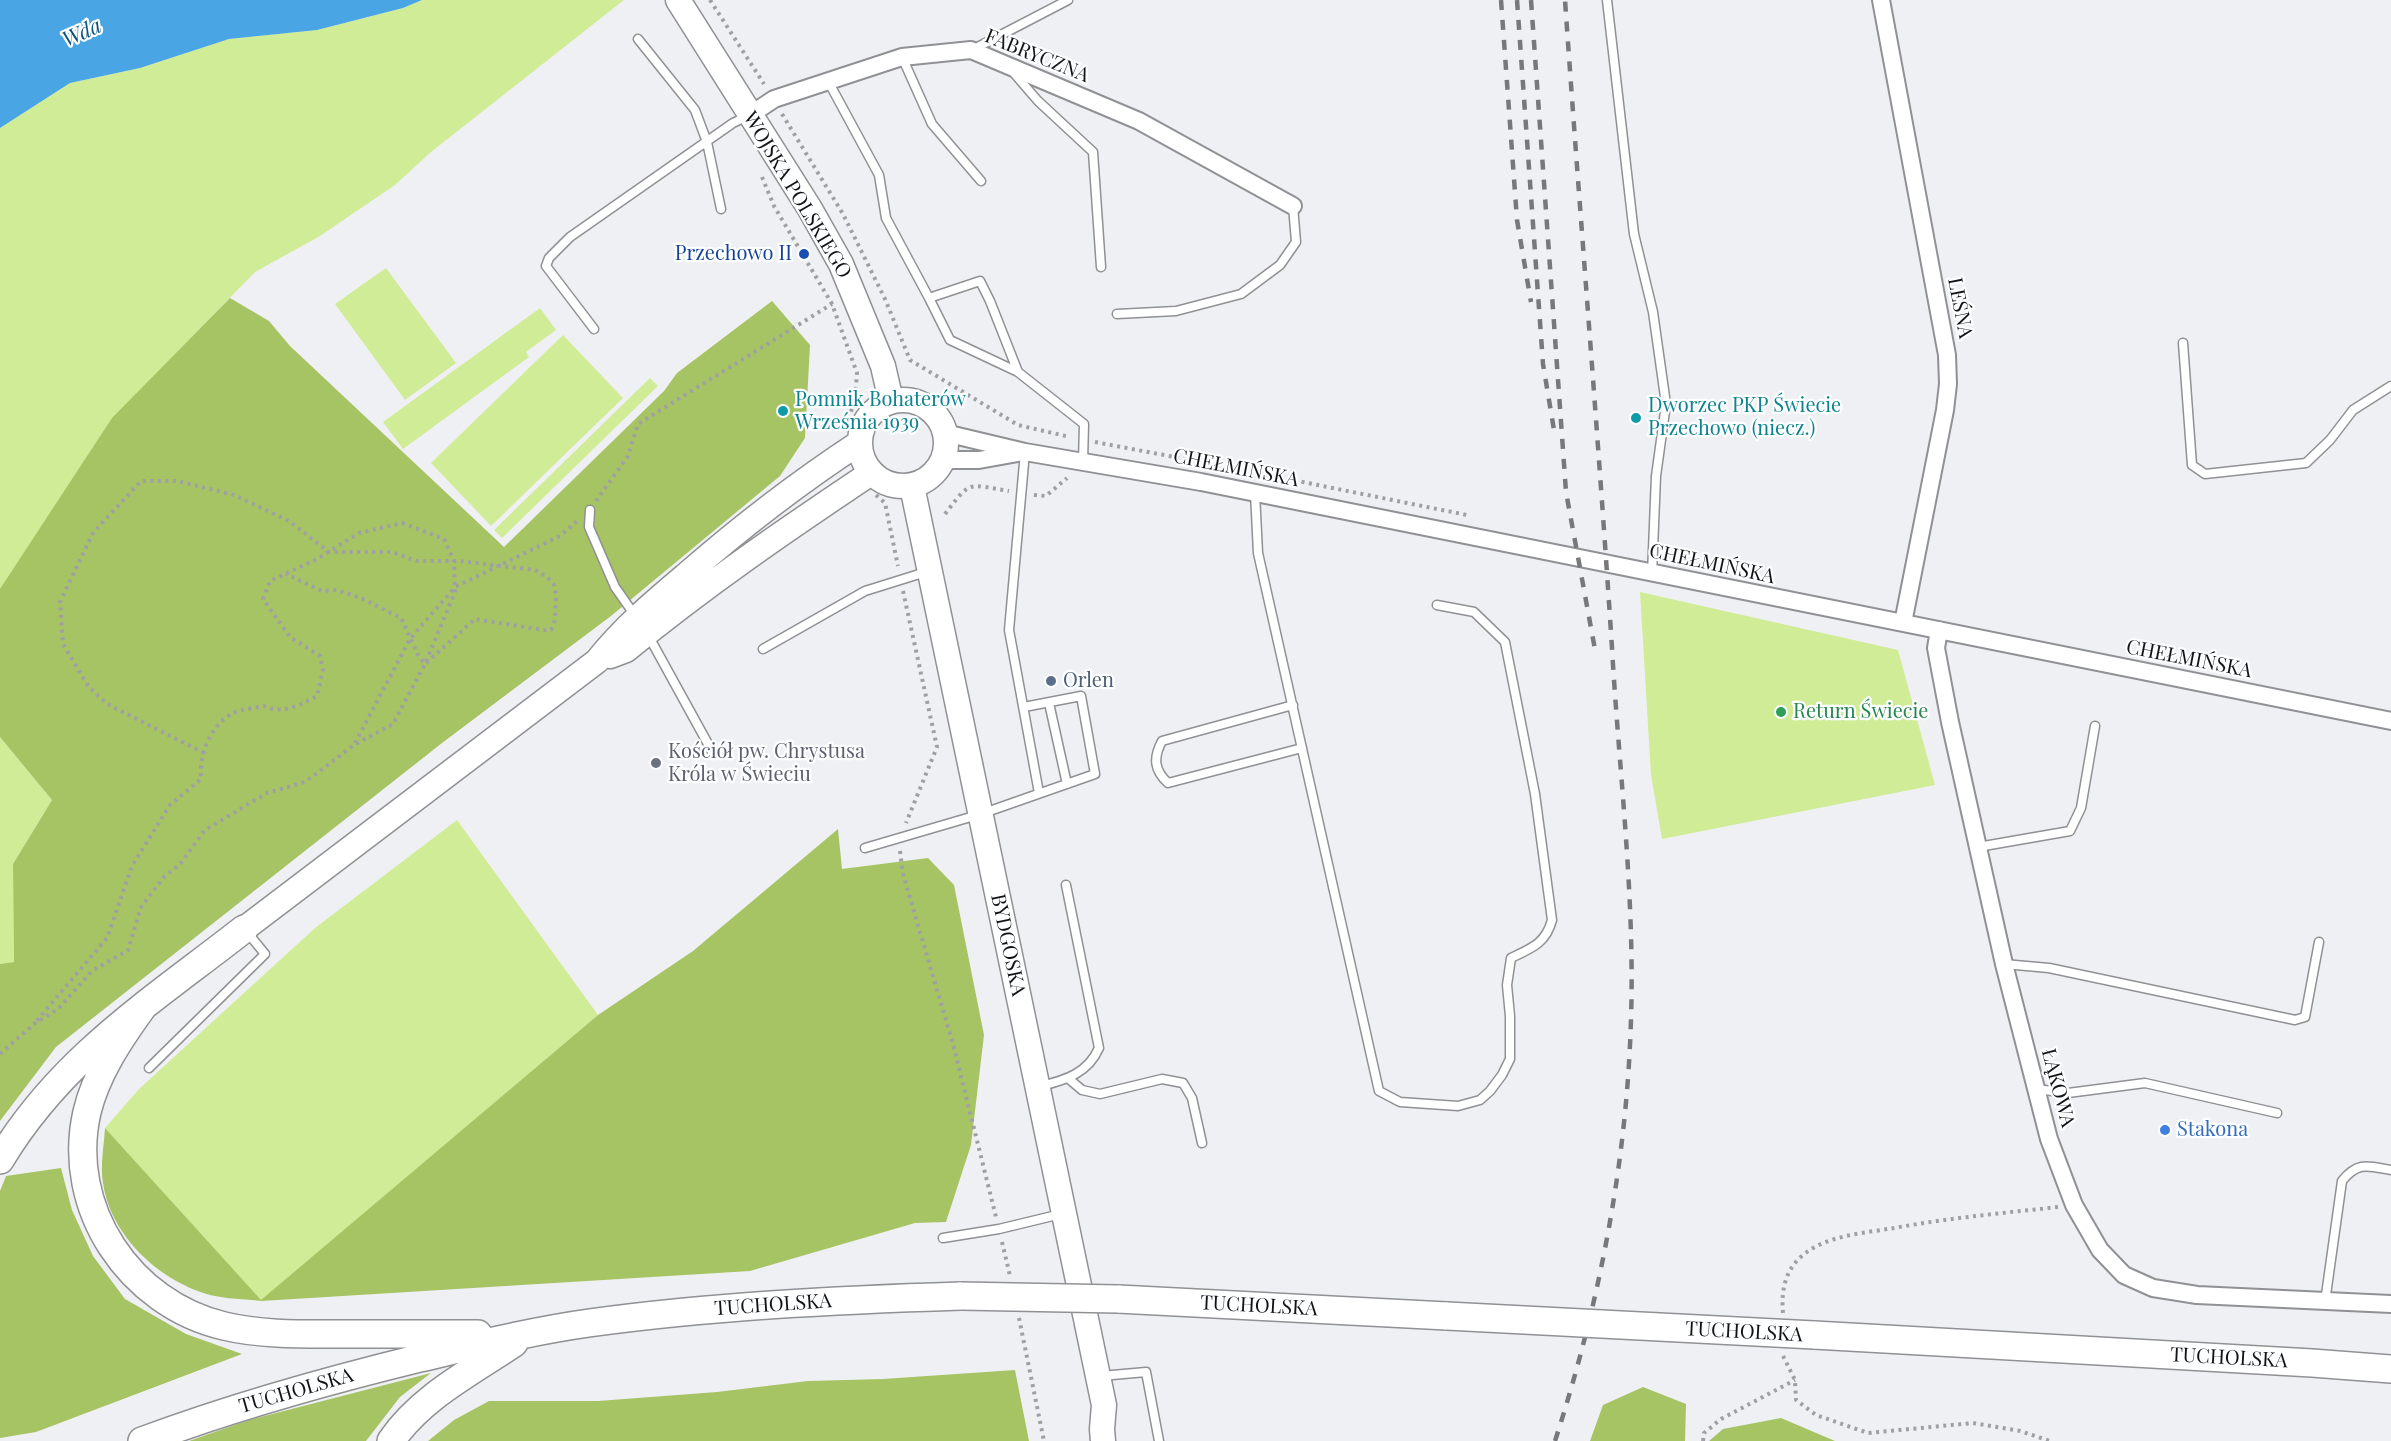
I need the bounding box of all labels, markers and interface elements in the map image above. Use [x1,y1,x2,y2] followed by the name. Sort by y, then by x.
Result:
[58,13,106,53] water label: Wda
[981,24,1093,88] street label: FABRYCZNA
[738,107,856,283] street label: WOJSKA POLSKIEGO
[675,242,792,266] place label: Przechowo II
[797,247,811,261] marker: Przechowo II
[1942,276,1978,340] street label: LEŚNA
[795,388,966,435] place label: Pomnik Bohaterów Września 1939
[1648,394,1841,441] place label: Dworzec PKP Świecie Przechowo (niecz.)
[776,404,790,418] marker: Pomnik Bohaterów Września 1939
[1629,411,1643,425] marker: Dworzec PKP Świecie Przechowo (niecz.)
[1171,444,1301,492] street label: CHEŁMIŃSKA
[1647,539,1777,589] street label: CHEŁMIŃSKA
[2124,635,2254,683] street label: CHEŁMIŃSKA
[1063,669,1114,693] place label: Orlen
[1044,674,1058,688] marker: Orlen
[1793,700,1928,724] place label: Return Świecie
[1774,705,1788,719] marker: Return Świecie
[668,740,865,787] place label: Kościół pw. Chrystusa Króla w Świeciu
[649,756,663,770] marker: Kościół pw. Chrystusa Króla w Świeciu
[985,892,1031,998] street label: BYDGOSKA
[2036,1046,2080,1130] street label: ŁĄKOWA
[2177,1118,2248,1142] place label: Stakona
[2158,1123,2172,1137] marker: Stakona
[714,1289,832,1321] street label: TUCHOLSKA
[1200,1291,1318,1321] street label: TUCHOLSKA
[1685,1317,1803,1347] street label: TUCHOLSKA
[2170,1343,2288,1373] street label: TUCHOLSKA
[236,1363,356,1419] street label: TUCHOLSKA

